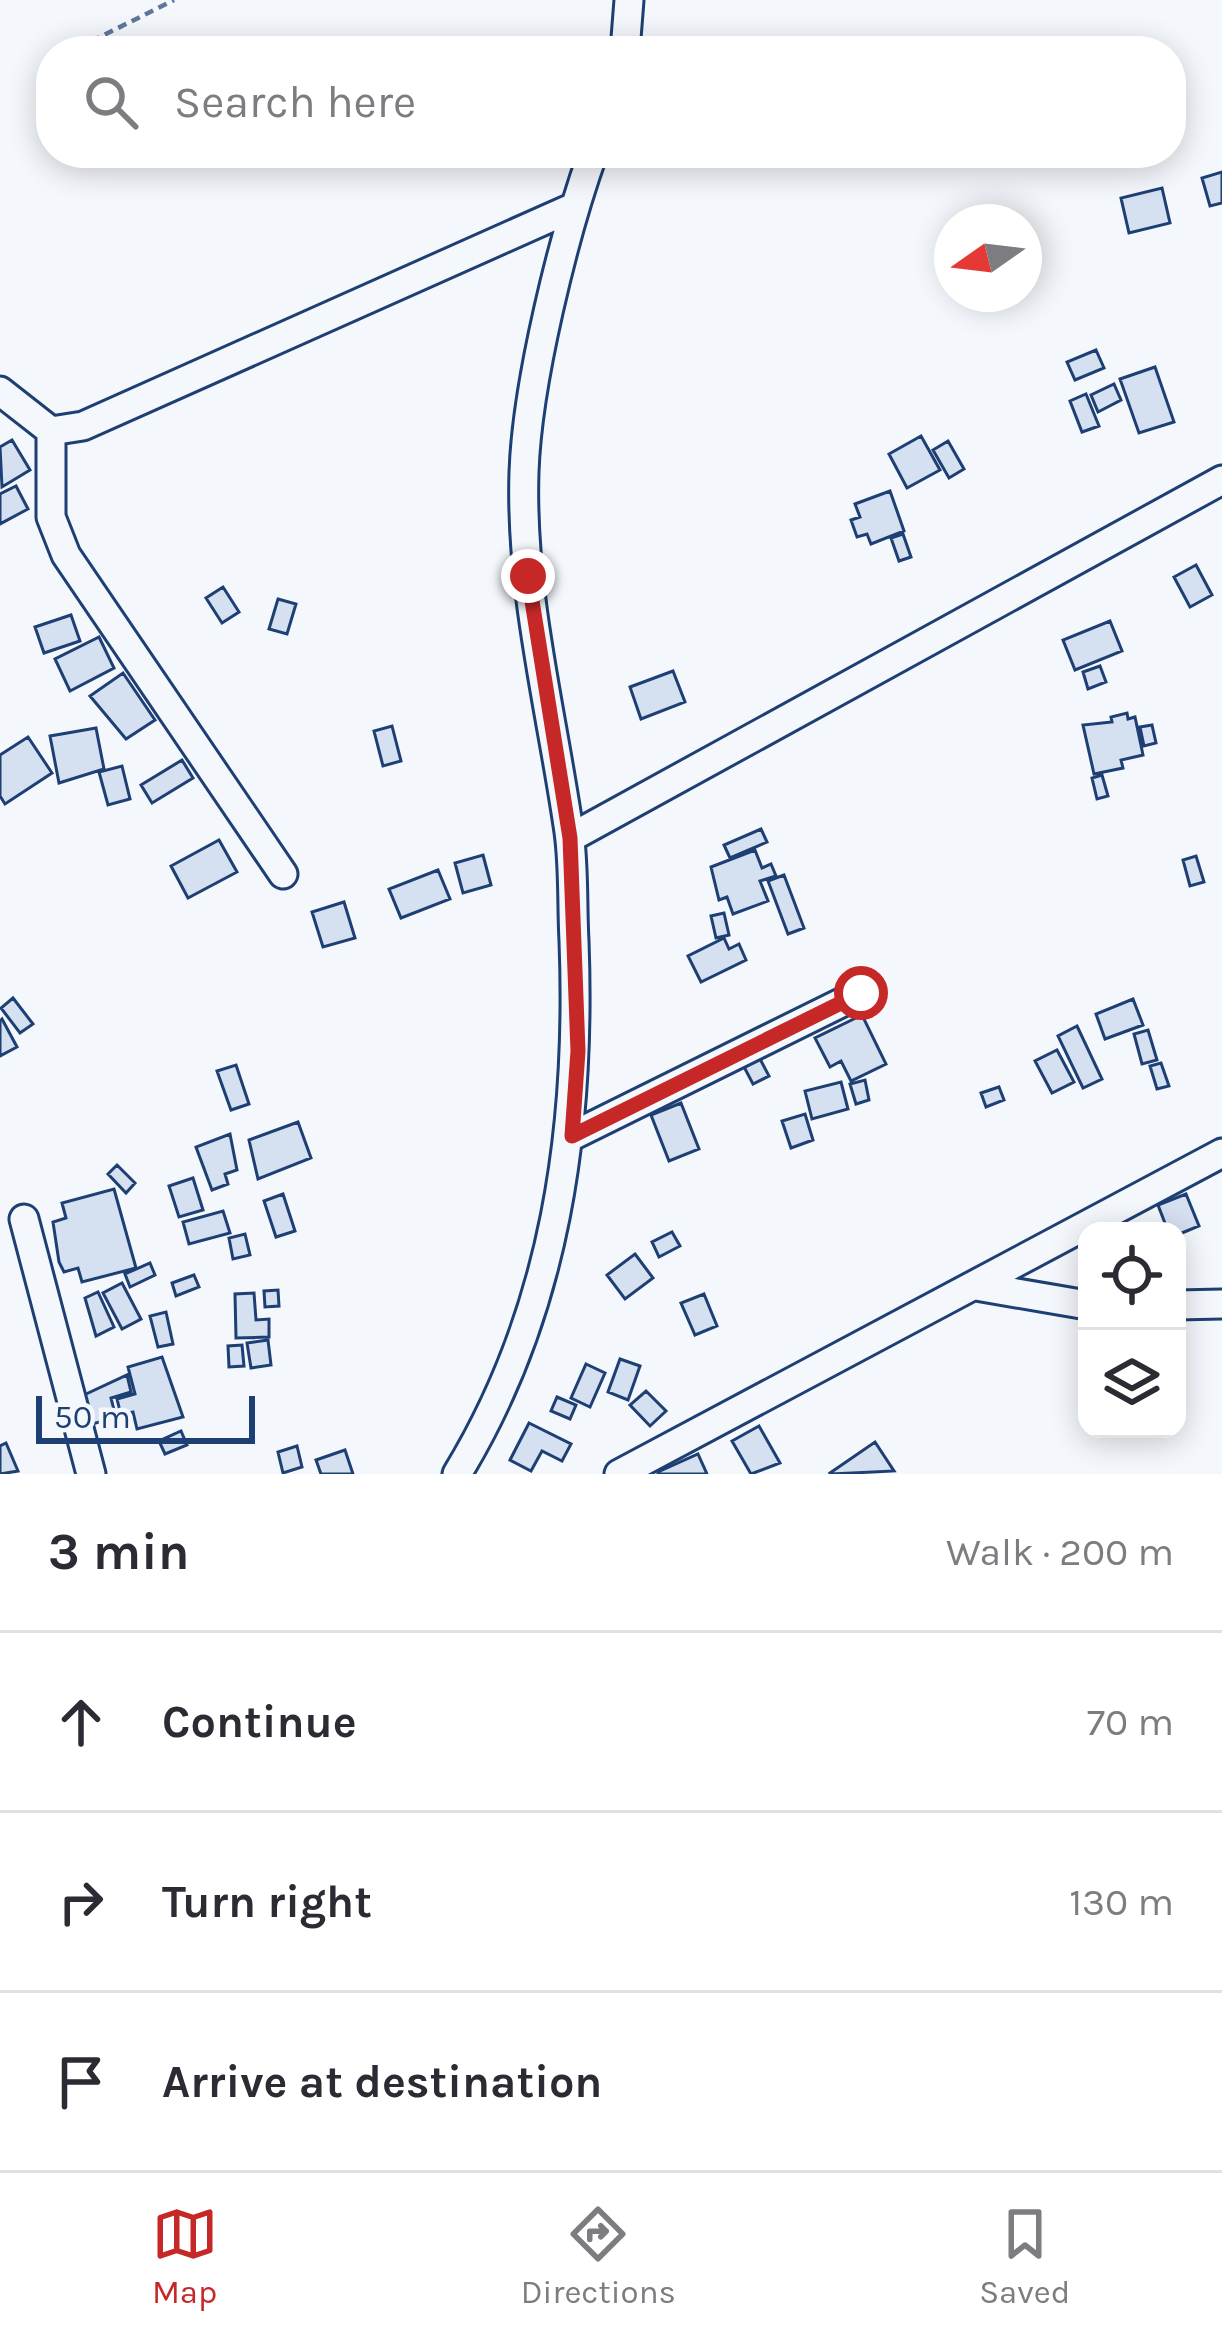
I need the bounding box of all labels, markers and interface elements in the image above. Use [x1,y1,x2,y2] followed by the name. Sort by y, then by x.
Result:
[36,36,1186,168] search box
[78,69,144,135] icon: search
[174,76,416,128] text: Search here
[934,204,1042,312] north arrow
[501,549,555,603] route end
[834,966,888,1020] route start
[1078,1222,1186,1438] map controls
[1078,1222,1186,1330] button: locate
[1078,1330,1186,1438] button: layers
[36,1390,255,1443] scale bar
[54,1398,131,1436] text: 50 m
[48,1522,190,1582] text: 3 min
[946,1529,1174,1575] text: Walk · 200 m
[48,1689,114,1755] icon: ahead
[162,1696,357,1748] text: Continue
[1087,1699,1174,1745] text: 70 m
[48,1869,114,1935] icon: right
[162,1876,372,1928] text: Turn right
[1069,1879,1174,1925] text: 130 m
[48,2049,114,2115] icon: arrive
[162,2056,602,2108] text: Arrive at destination
[152,2201,218,2311] tab: Map
[521,2201,676,2311] tab: Directions
[979,2201,1070,2311] tab: Saved

